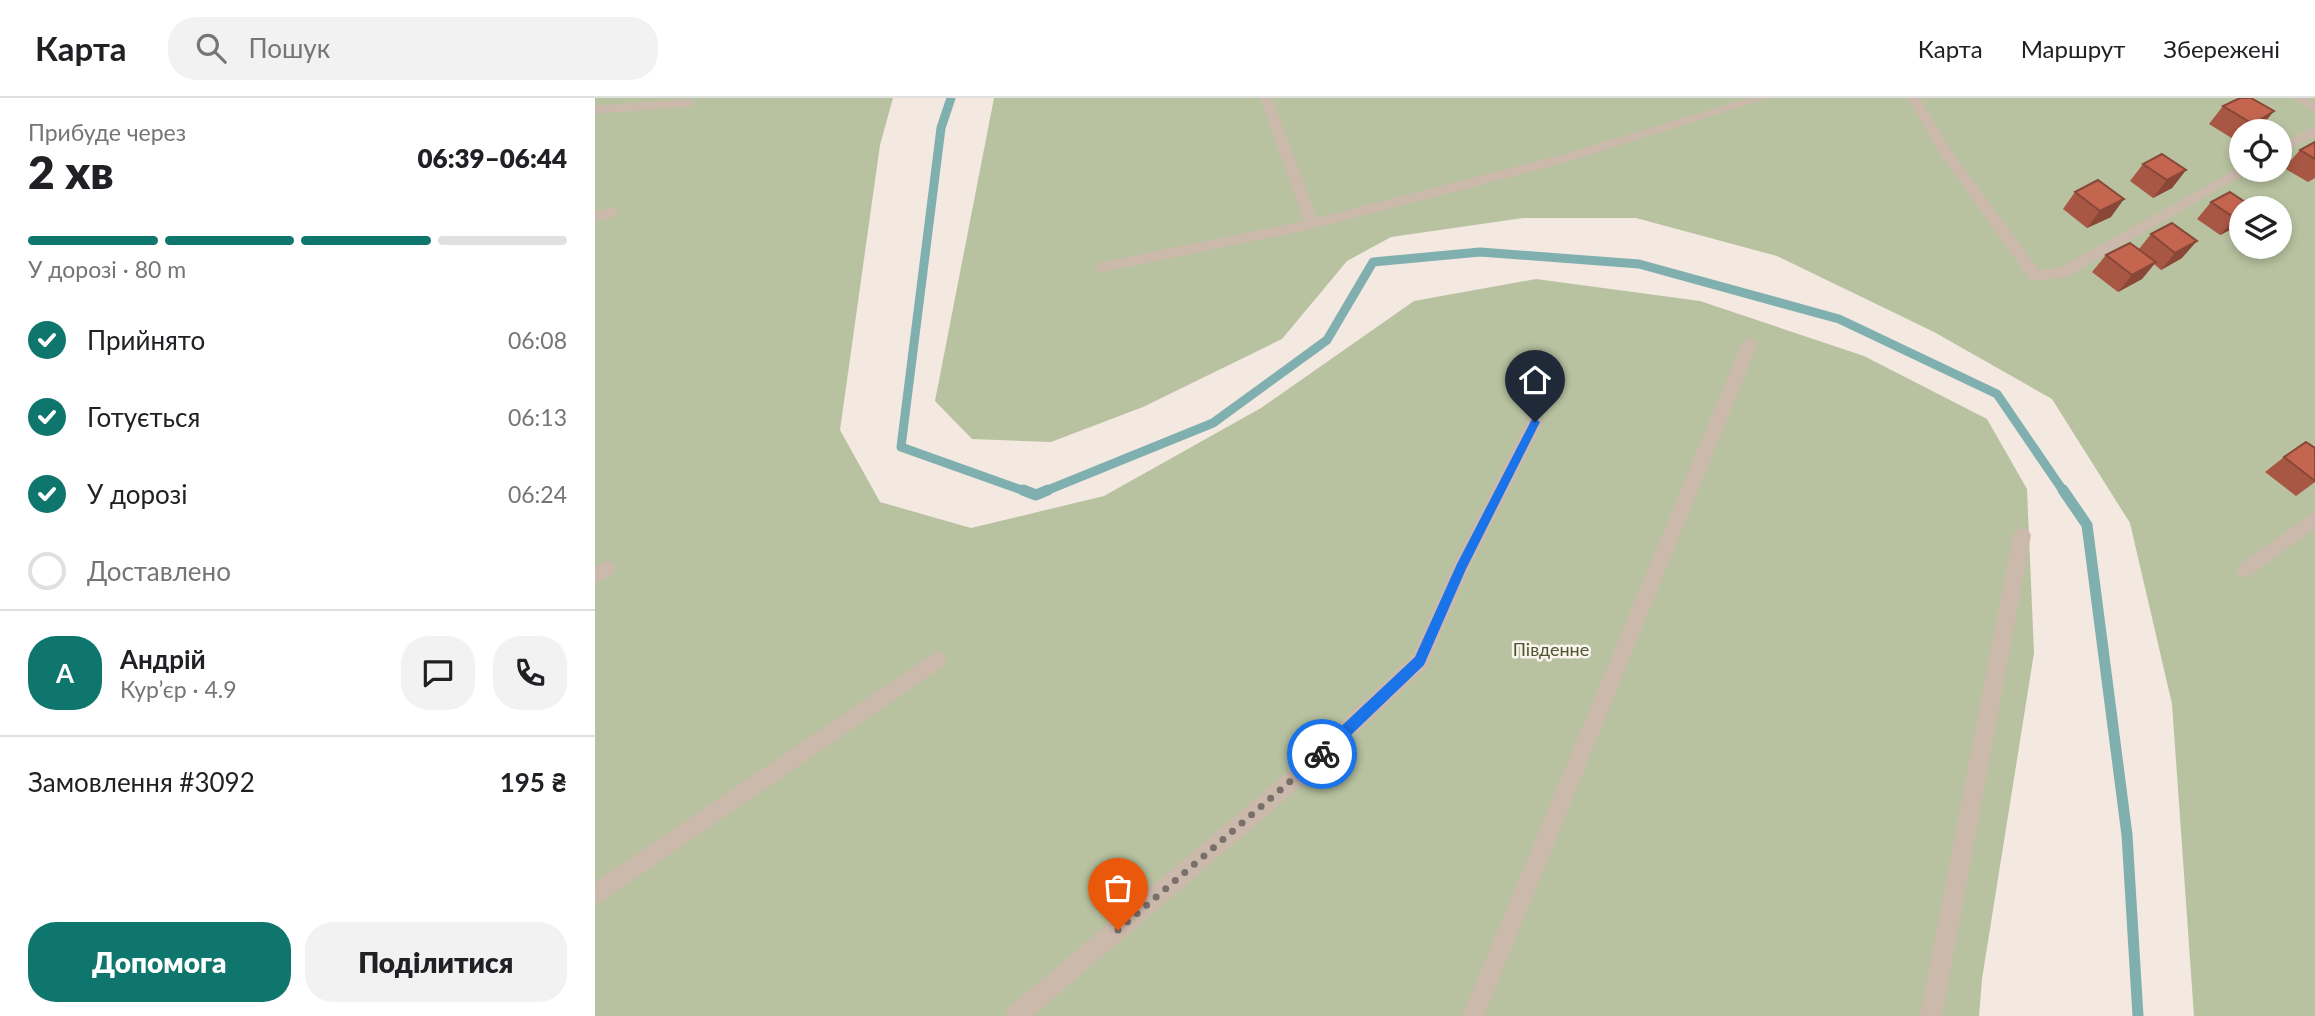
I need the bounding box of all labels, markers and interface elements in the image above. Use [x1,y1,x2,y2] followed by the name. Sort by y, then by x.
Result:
[168,17,658,80] search box
[35,28,126,68] text: Карта
[192,29,230,67] icon: search
[248,32,330,64] text: Пошук
[1918,34,1983,63] text: Карта
[2021,34,2125,63] text: Маршрут
[2163,34,2280,63] text: Збережені
[28,118,186,146] text: Прибуде через
[2229,119,2292,259] map controls
[2229,119,2292,182] button: locate
[417,142,567,174] text: 06:39–06:44
[28,144,114,199] text: 2 хв
[2229,196,2292,259] button: layers
[28,255,186,283] text: У дорозі · 80 m
[28,321,66,359] icon: check
[87,324,205,356] text: Прийнято
[508,326,567,354] text: 06:08
[1505,350,1565,422] pin
[1516,361,1554,399] icon: home
[28,398,66,436] icon: check
[87,401,200,433] text: Готується
[508,403,567,431] text: 06:13
[28,475,66,513] icon: check
[87,478,187,510] text: У дорозі
[508,480,567,508] text: 06:24
[87,555,231,587] text: Доставлено
[401,636,475,710] button: chat
[493,636,567,710] button: phone
[1513,638,1589,660] park label: Південне
[120,643,206,675] text: Андрій
[56,657,74,689] text: А
[120,675,237,703] text: Кур’єр · 4.9
[1287,719,1357,789] courier
[1303,735,1341,773] icon: bike
[28,766,255,798] text: Замовлення #3092
[500,766,567,798] text: 195 ₴
[1088,858,1148,930] pin
[1099,869,1137,907] icon: bag
[28,922,291,1002] button: Допомога
[305,922,567,1002] button: Поділитися

